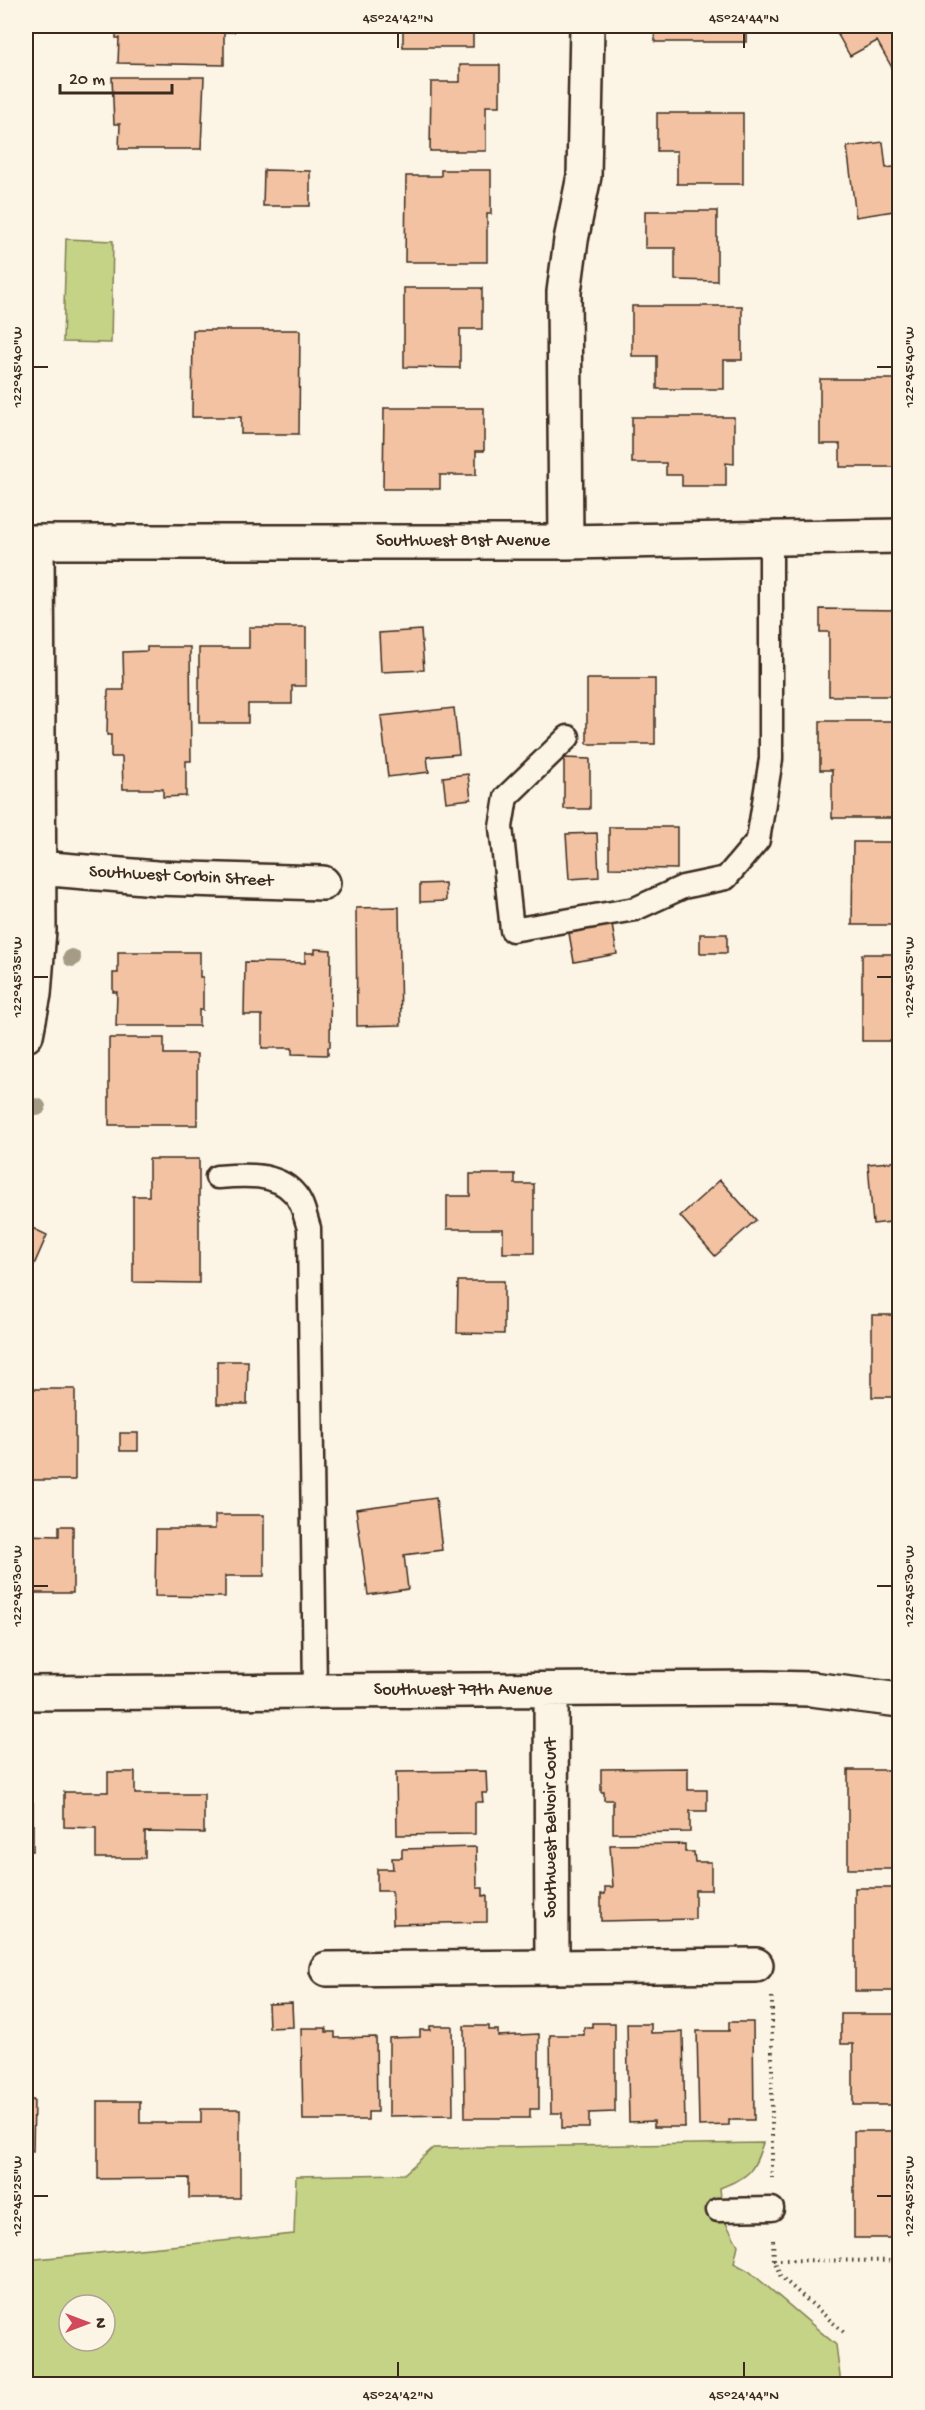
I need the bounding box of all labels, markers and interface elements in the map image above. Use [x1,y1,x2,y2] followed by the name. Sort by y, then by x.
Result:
[363,10,433,28] text: 45°24'42"N
[709,10,779,28] text: 45°24'44"N
[60,57,172,95] scale bar
[69,70,105,91] text: 20 m
[9,326,27,408] text: 122°45'40"W
[901,326,919,408] text: 122°45'40"W
[376,531,551,552] street label: Southwest 81st Avenue
[88,862,275,892] street label: Southwest Corbin Street
[9,936,27,1018] text: 122°45'35"W
[901,936,919,1018] text: 122°45'35"W
[9,1545,27,1628] text: 122°45'30"W
[901,1545,919,1628] text: 122°45'30"W
[374,1680,553,1701] street label: Southwest 79th Avenue
[541,1736,562,1918] street label: Southwest Belvoir Court
[9,2155,27,2237] text: 122°45'25"W
[901,2155,919,2237] text: 122°45'25"W
[57,2293,117,2353] north arrow
[89,2318,108,2329] text: N
[363,2387,433,2405] text: 45°24'42"N
[709,2387,779,2405] text: 45°24'44"N

